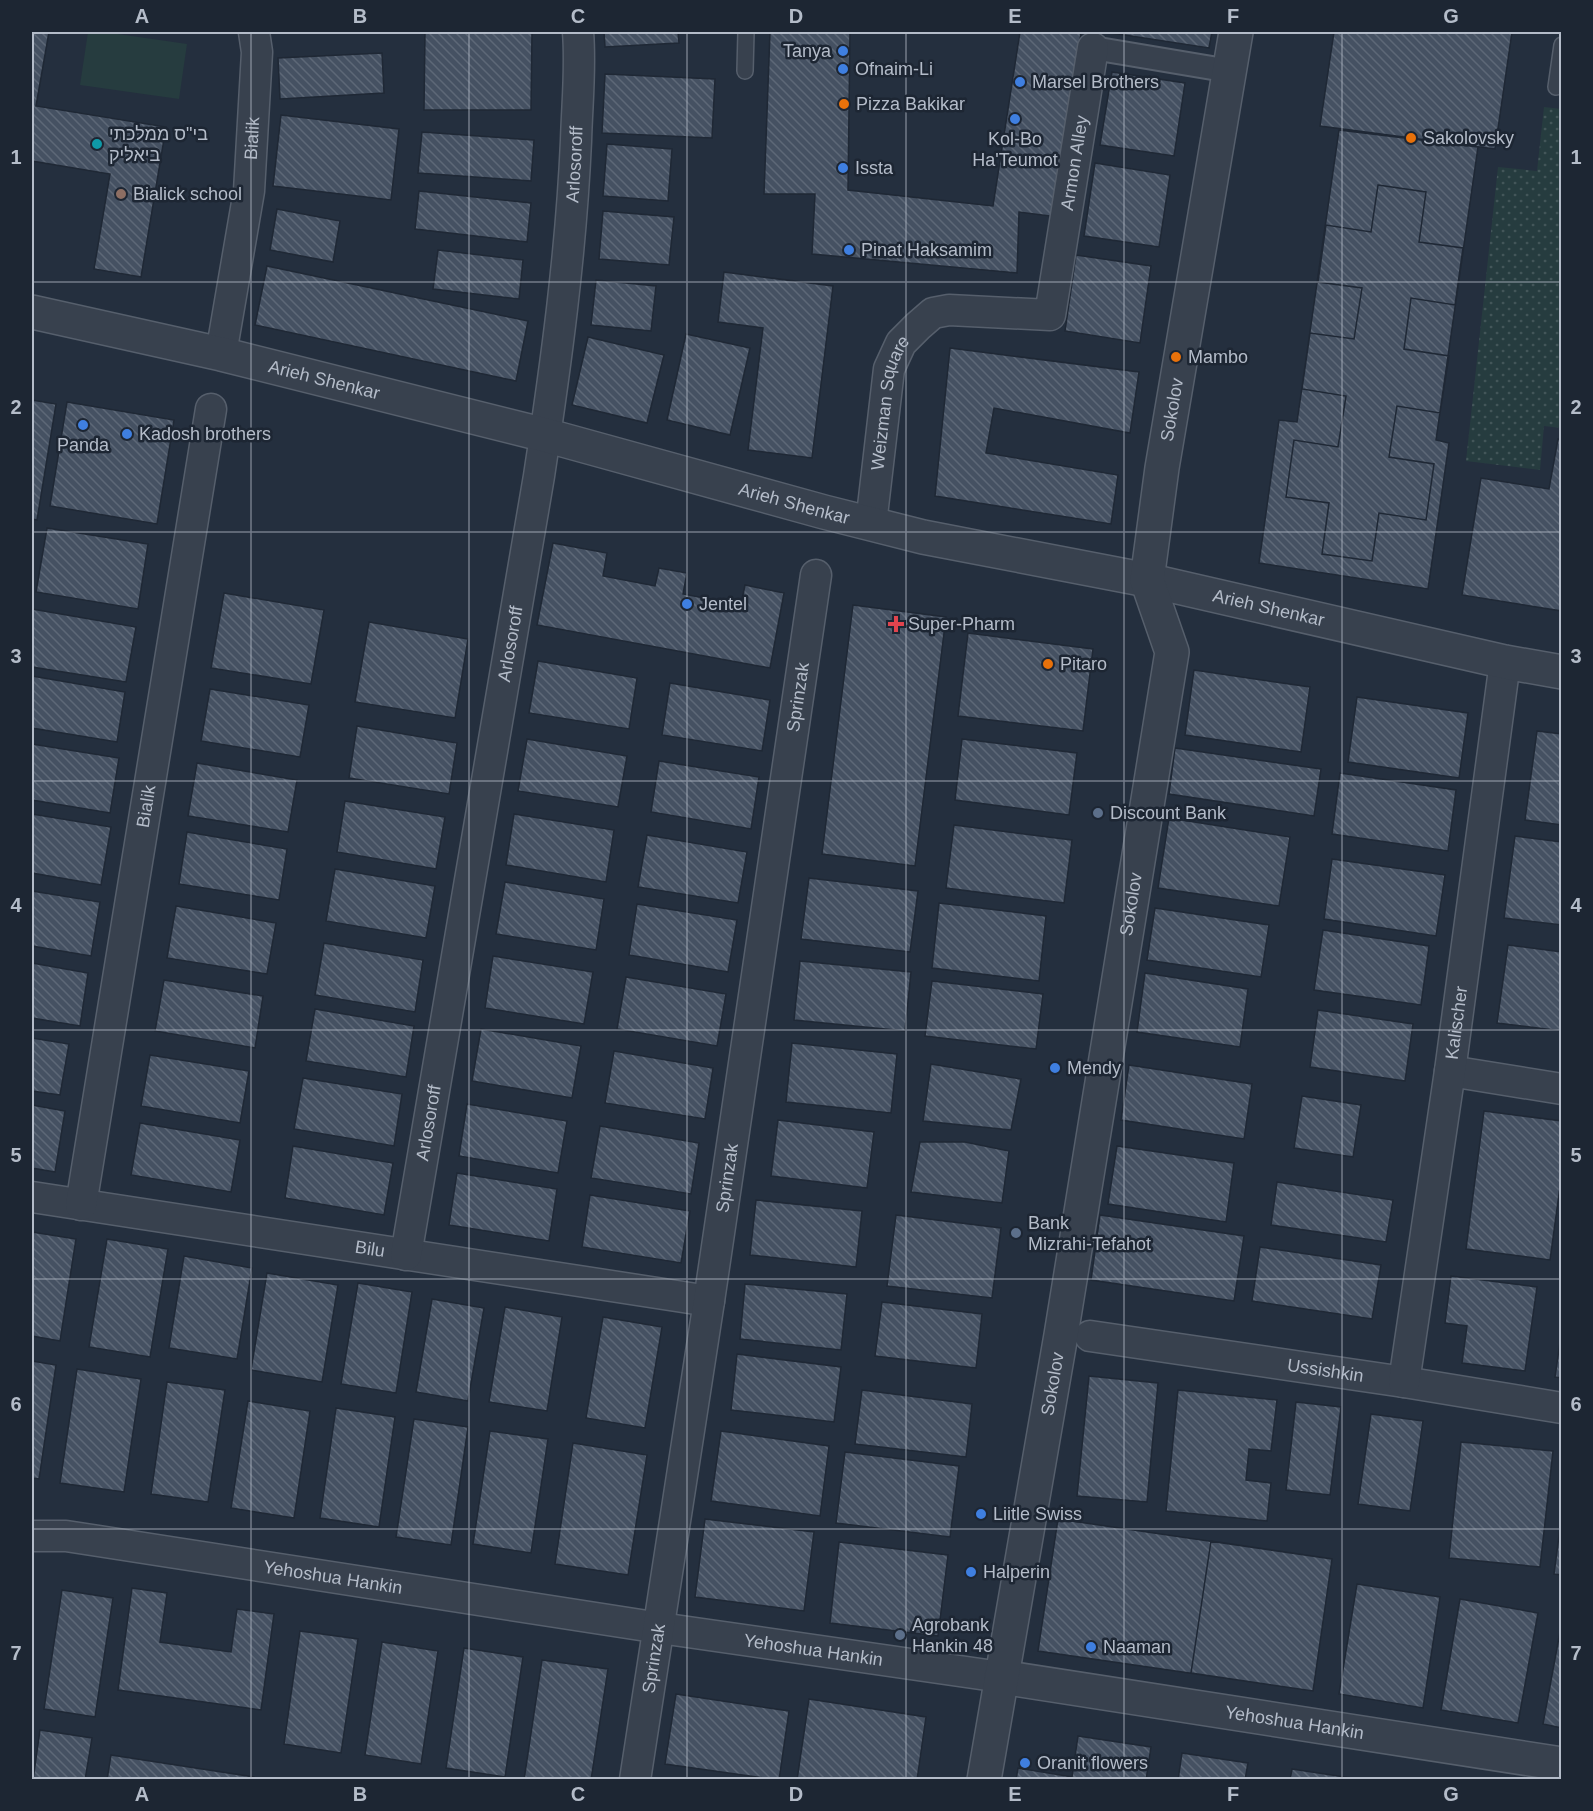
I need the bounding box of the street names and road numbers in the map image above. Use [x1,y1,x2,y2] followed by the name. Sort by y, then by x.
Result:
[1057,114,1092,212] street label: Armon Alley
[241,115,263,161] street label: Bialik
[562,125,587,203] street label: Arlosoroff
[867,331,913,471] street label: Weizman Square
[266,356,382,403] street label: Arieh Shenkar
[1157,376,1187,443] street label: Sokolov
[736,479,852,528] street label: Arieh Shenkar
[1211,585,1327,630] street label: Arieh Shenkar
[494,603,527,683] street label: Arlosoroff
[783,660,813,733] street label: Sprinzak
[133,782,160,829] street label: Bialik
[1116,871,1146,937] street label: Sokolov
[1442,985,1471,1061] street label: Kalischer
[412,1082,445,1162] street label: Arlosoroff
[712,1141,742,1214] street label: Sprinzak
[354,1237,386,1261] street label: Bilu
[1037,1351,1068,1417] street label: Sokolov
[1286,1355,1365,1386] street label: Ussishkin
[262,1557,404,1598] street label: Yehoshua Hankin
[639,1621,669,1695] street label: Sprinzak
[742,1630,884,1670] street label: Yehoshua Hankin
[1224,1702,1365,1743] street label: Yehoshua Hankin

